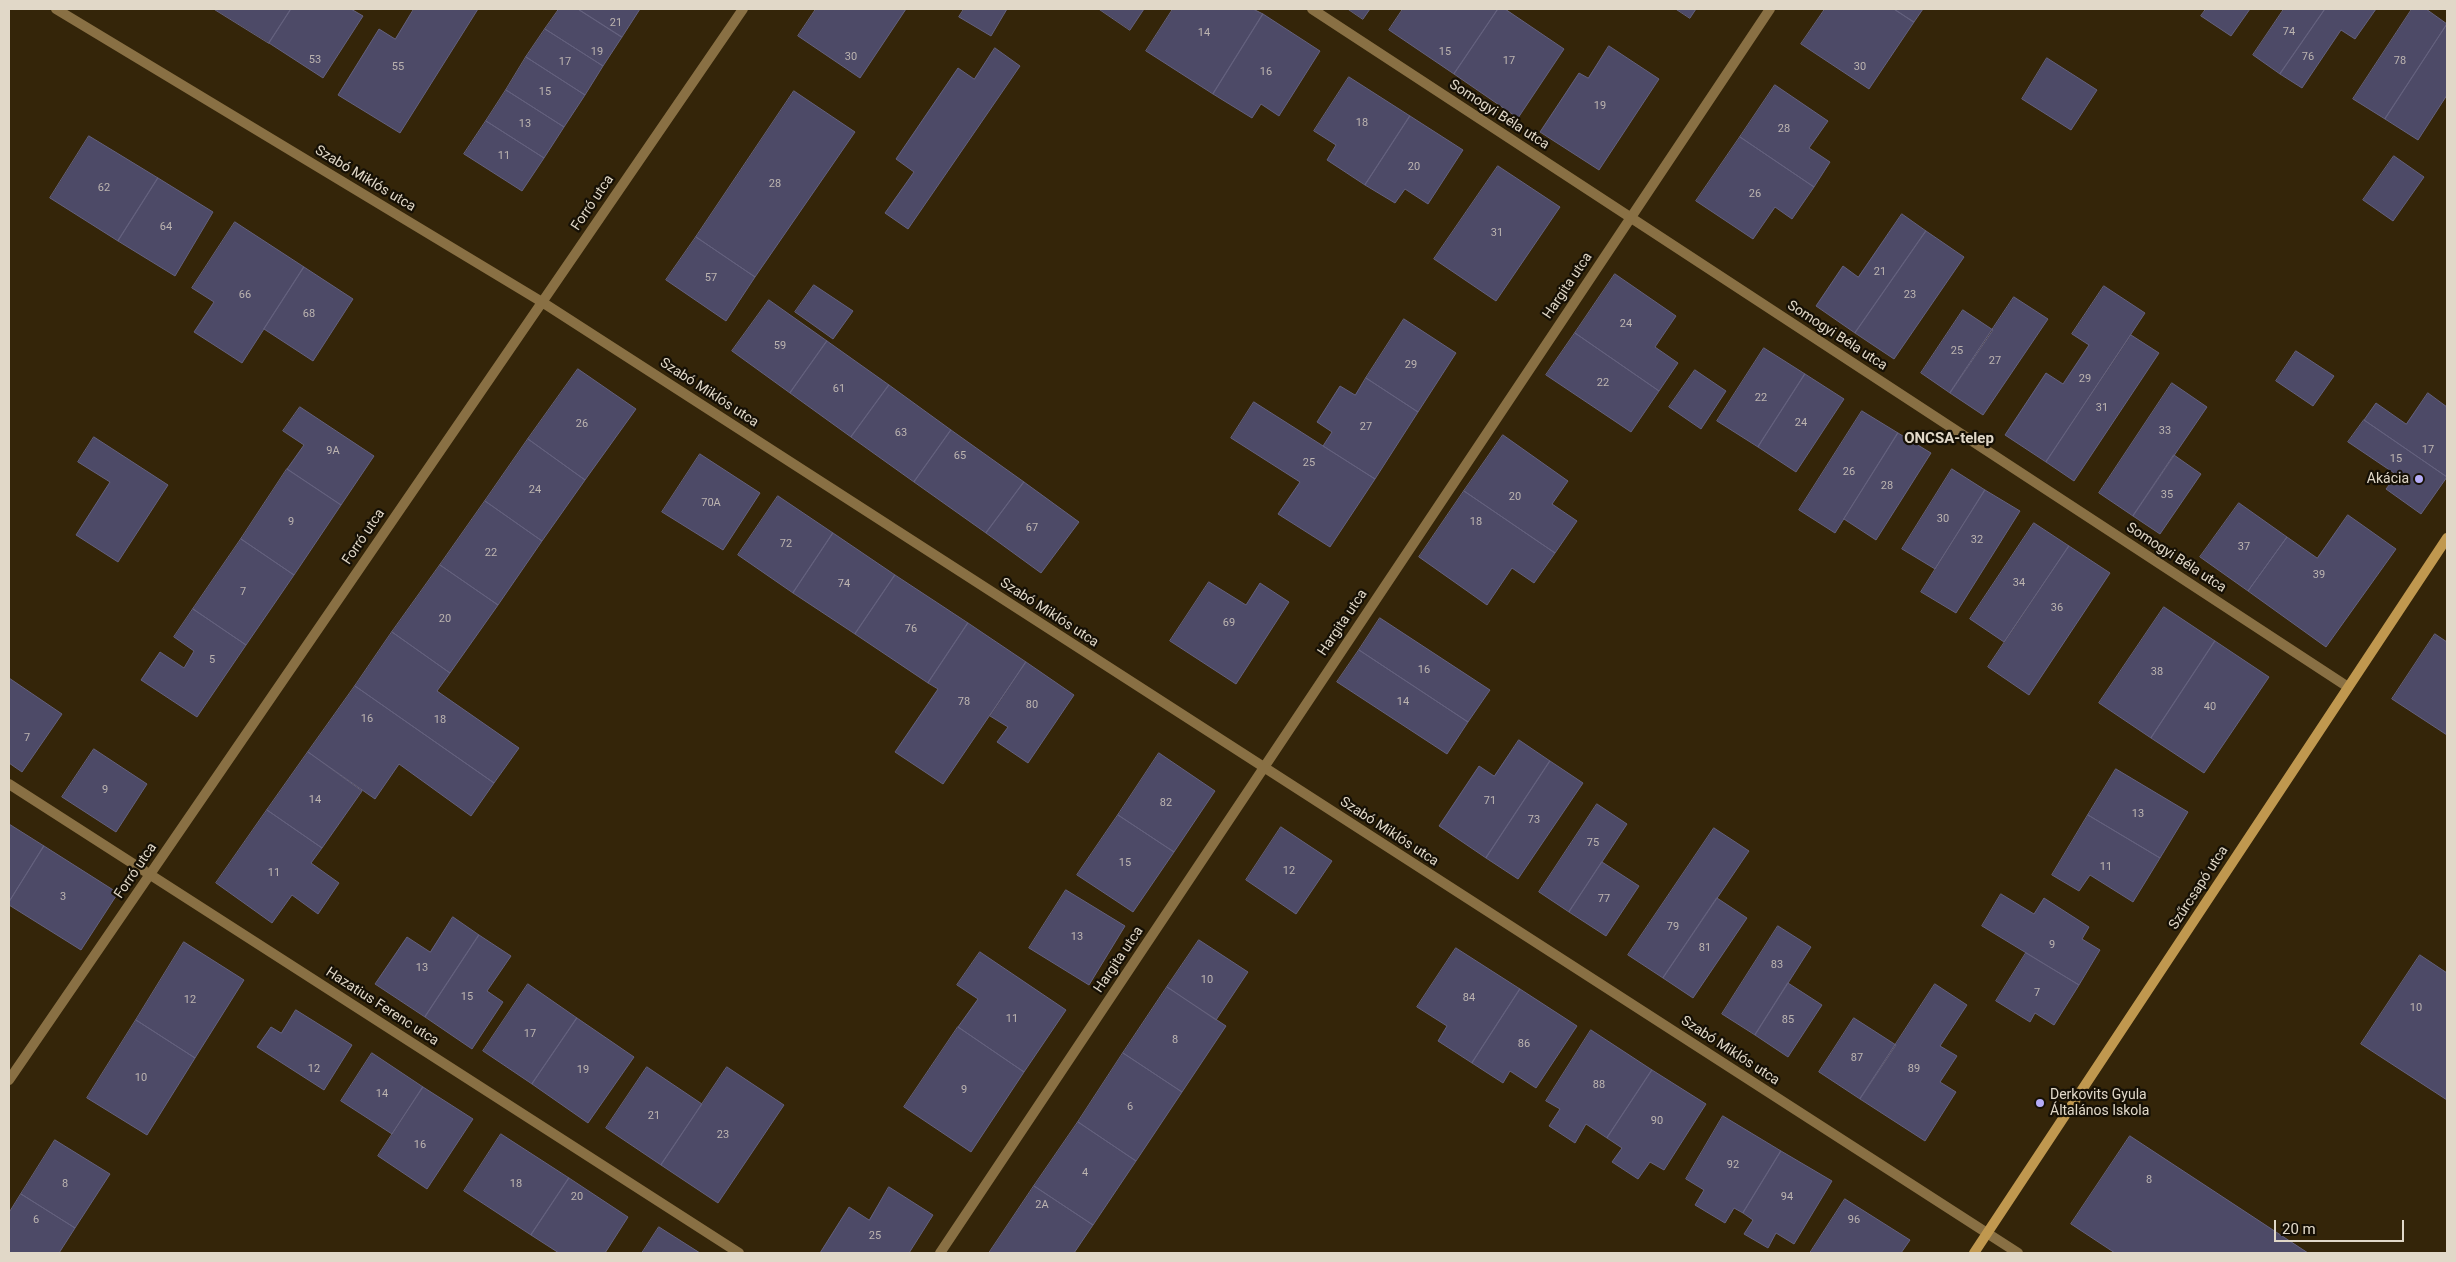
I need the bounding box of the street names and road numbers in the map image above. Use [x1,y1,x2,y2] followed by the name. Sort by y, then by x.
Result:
[1446,76,1552,154] street label: Somogyi Béla utca
[312,142,418,216] street label: Szabó Miklós utca
[568,172,618,234] street label: Forró utca
[1540,250,1596,322] street label: Hargita utca
[1784,297,1890,375] street label: Somogyi Béla utca
[657,355,761,431] street label: Szabó Miklós utca
[339,506,389,568] street label: Forró utca
[2123,519,2229,597] street label: Somogyi Béla utca
[997,575,1101,651] street label: Szabó Miklós utca
[1315,587,1371,659] street label: Hargita utca
[1337,794,1441,870] street label: Szabó Miklós utca
[111,840,161,902] street label: Forró utca
[2166,843,2232,933] street label: Szűrcsapó utca
[1091,924,1147,996] street label: Hargita utca
[322,964,442,1050] street label: Hazatius Ferenc utca
[1678,1013,1782,1089] street label: Szabó Miklós utca

